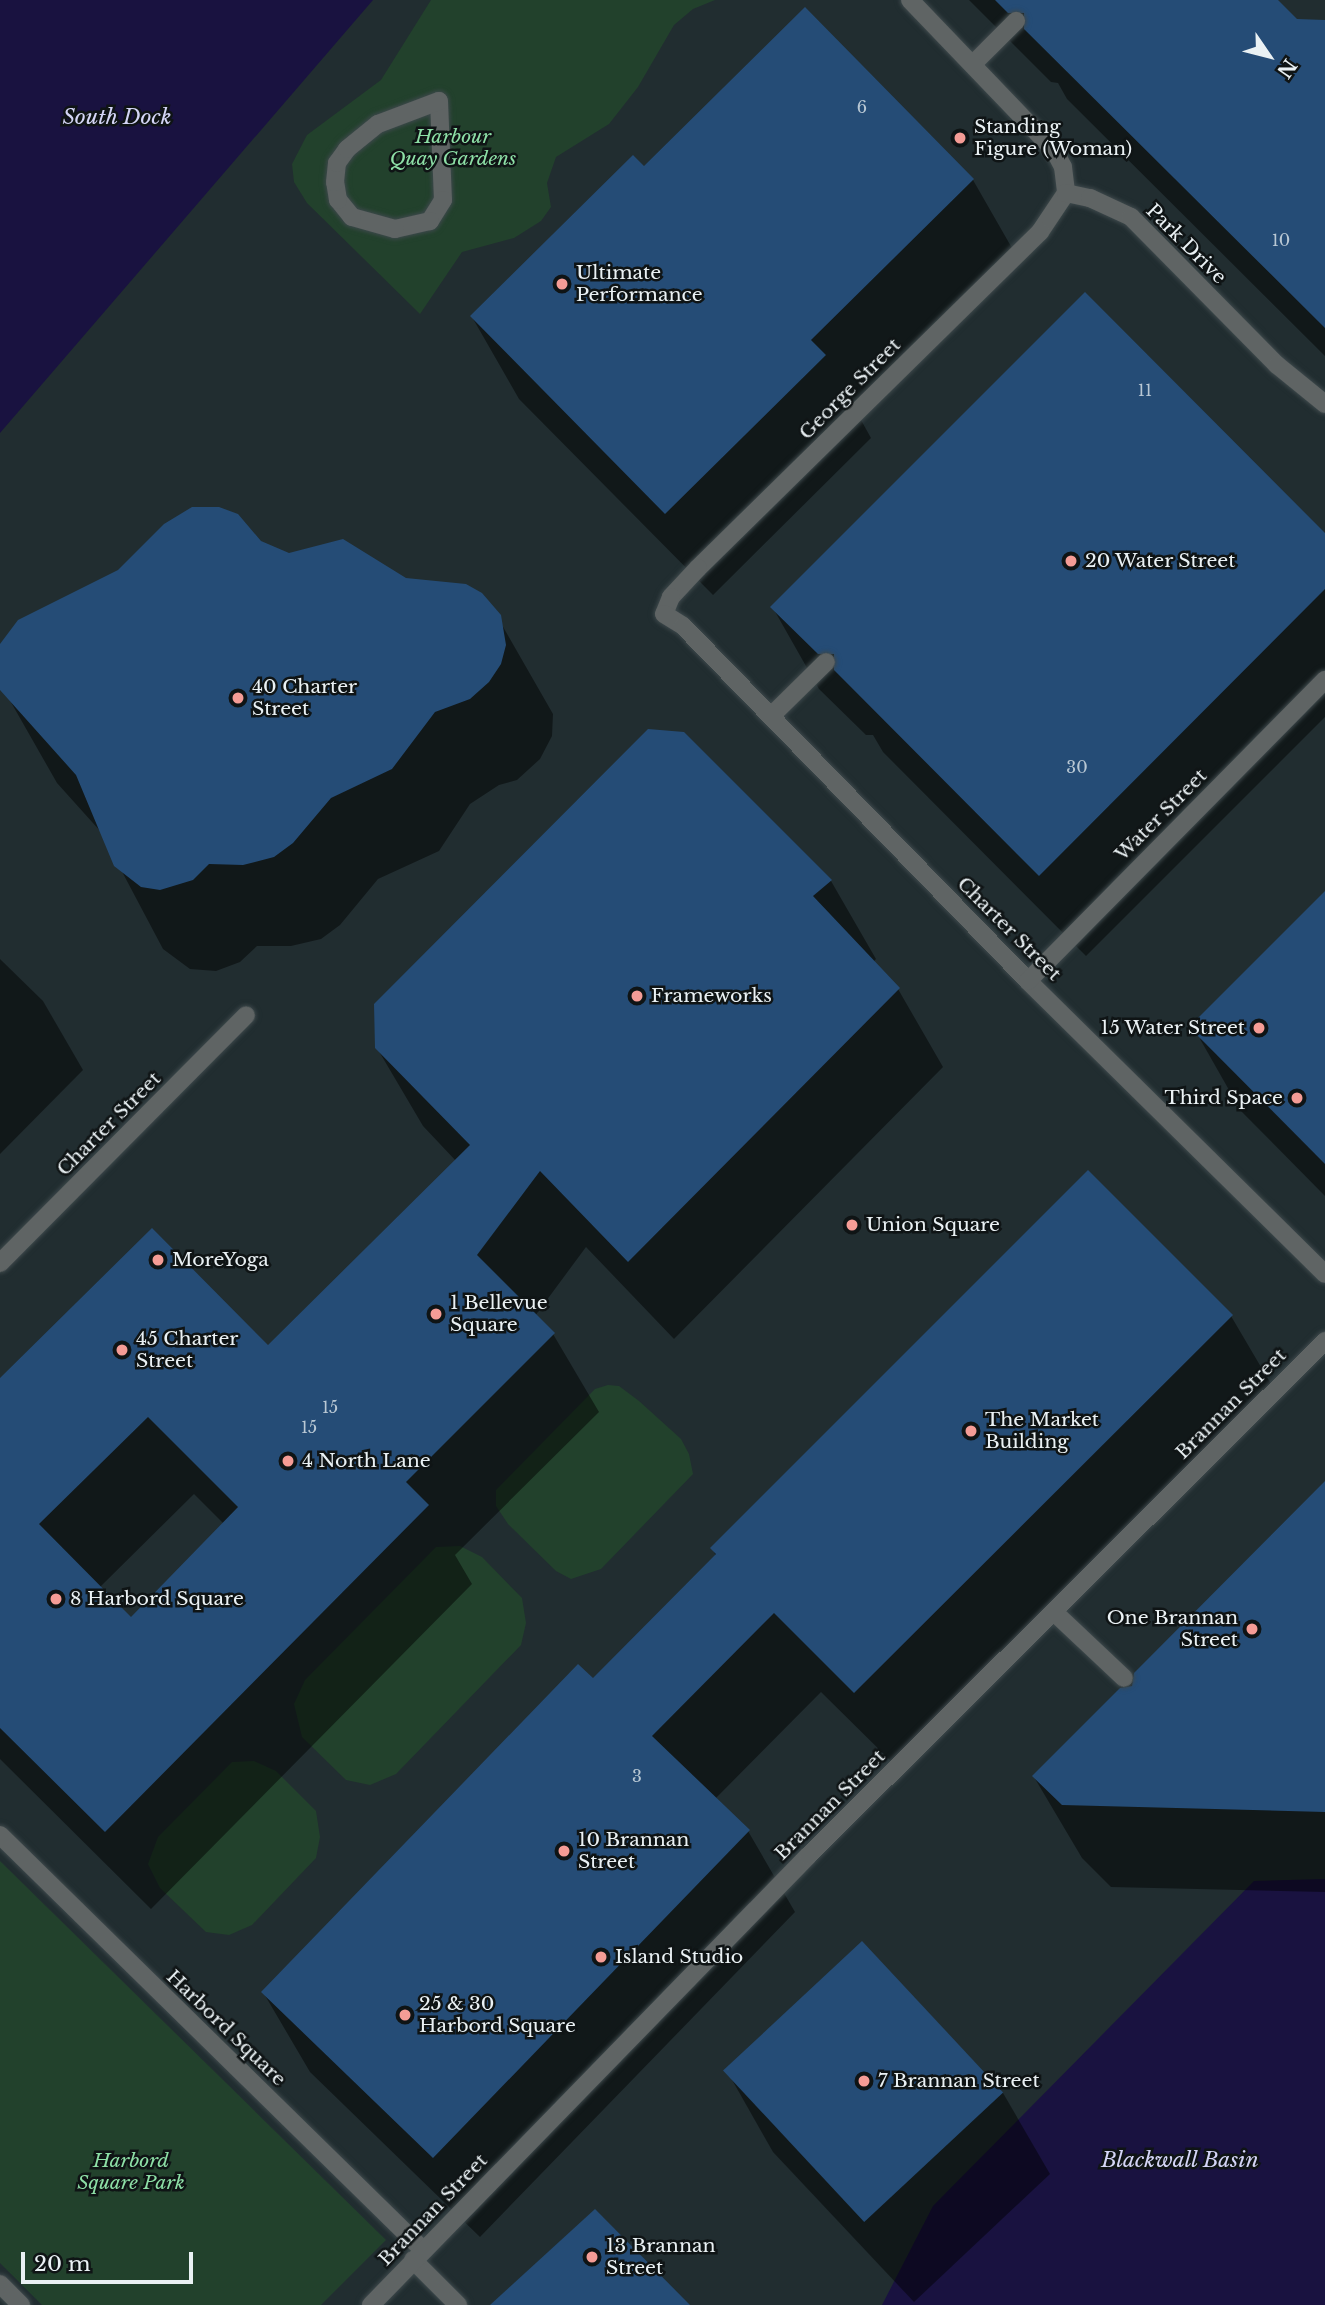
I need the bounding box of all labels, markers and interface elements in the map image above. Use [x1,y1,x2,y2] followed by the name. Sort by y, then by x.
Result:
[1234,21,1304,91] north arrow
[1272,54,1301,82] text: N
[857,97,867,117] house number: 6
[62,104,172,130] water label: South Dock
[974,116,1132,160] place label: Standing Figure (Woman)
[390,126,516,170] park label: Harbour Quay Gardens
[952,130,968,146] marker: Standing Figure (Woman)
[1141,199,1231,289] street label: Park Drive
[1272,230,1290,250] house number: 10
[576,262,703,306] place label: Ultimate Performance
[554,276,570,292] marker: Ultimate Performance
[795,334,905,444] street label: George Street
[1138,380,1152,400] house number: 11
[1085,550,1237,572] place label: 20 Water Street
[1063,553,1079,569] marker: 20 Water Street
[252,676,357,720] place label: 40 Charter Street
[230,690,246,706] marker: 40 Charter Street
[1066,757,1088,777] house number: 30
[1110,764,1212,866] street label: Water Street
[952,872,1066,986] street label: Charter Street
[651,985,772,1007] place label: Frameworks
[629,988,645,1004] marker: Frameworks
[1099,1017,1245,1039] place label: 15 Water Street
[1251,1020,1267,1036] marker: 15 Water Street
[52,1067,166,1181] street label: Charter Street
[1164,1087,1283,1109] place label: Third Space
[1289,1090,1305,1106] marker: Third Space
[866,1214,1000,1236] place label: Union Square
[844,1217,860,1233] marker: Union Square
[172,1249,269,1271] place label: MoreYoga
[150,1252,166,1268] marker: MoreYoga
[450,1292,548,1336] place label: 1 Bellevue Square
[428,1306,444,1322] marker: 1 Bellevue Square
[136,1328,238,1372] place label: 45 Charter Street
[114,1342,130,1358] marker: 45 Charter Street
[1171,1344,1291,1464] street label: Brannan Street
[322,1397,338,1417] house number: 15
[985,1409,1099,1453] place label: The Market Building
[301,1417,317,1437] house number: 15
[963,1423,979,1439] marker: The Market Building
[302,1450,431,1472] place label: 4 North Lane
[280,1453,296,1469] marker: 4 North Lane
[70,1588,244,1610] place label: 8 Harbord Square
[48,1591,64,1607] marker: 8 Harbord Square
[1107,1607,1238,1651] place label: One Brannan Street
[1244,1621,1260,1637] marker: One Brannan Street
[770,1745,890,1865] street label: Brannan Street
[632,1766,642,1786] house number: 3
[578,1829,689,1873] place label: 10 Brannan Street
[556,1843,572,1859] marker: 10 Brannan Street
[615,1946,743,1968] place label: Island Studio
[593,1949,609,1965] marker: Island Studio
[162,1965,290,2091] street label: Harbord Square
[419,1993,576,2037] place label: 25 & 30 Harbord Square
[397,2007,413,2023] marker: 25 & 30 Harbord Square
[878,2070,1040,2092] place label: 7 Brannan Street
[856,2073,872,2089] marker: 7 Brannan Street
[1101,2147,1259,2173] water label: Blackwall Basin
[374,2149,492,2271] street label: Brannan Street
[77,2150,185,2194] park label: Harbord Square Park
[606,2235,716,2279] place label: 13 Brannan Street
[24,2238,196,2282] scale bar
[584,2249,600,2265] marker: 13 Brannan Street
[34,2251,91,2277] text: 20 m

